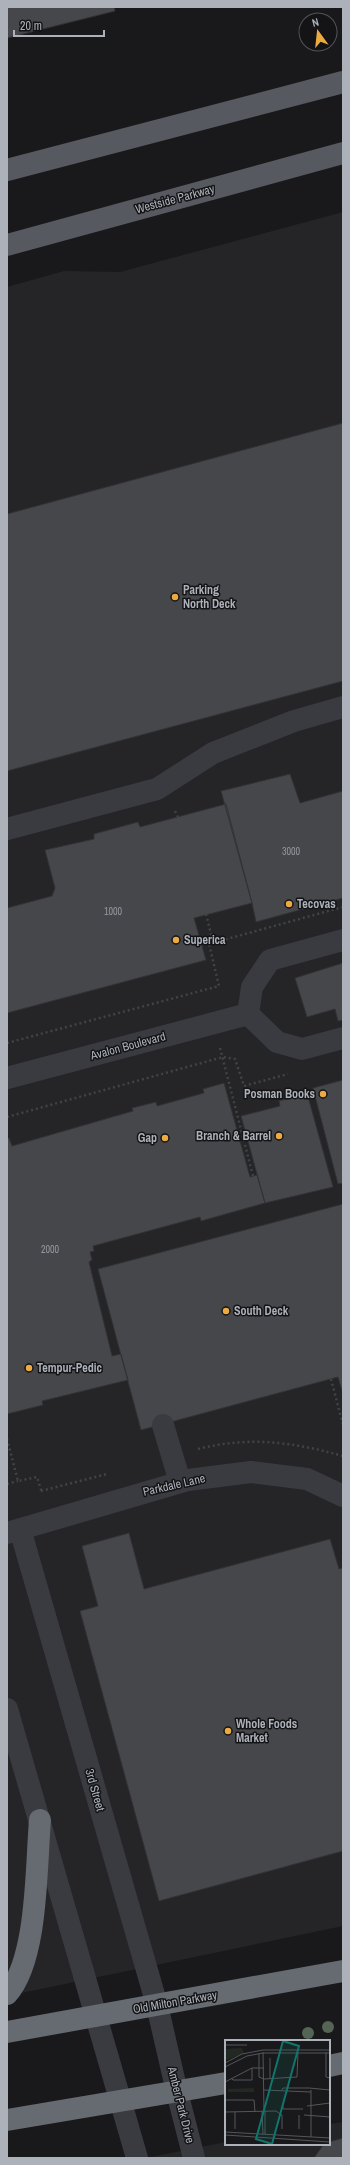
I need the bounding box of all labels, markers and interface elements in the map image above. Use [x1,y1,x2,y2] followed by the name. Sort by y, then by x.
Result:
[14,12,104,38] scale bar
[298,12,338,52] north arrow
[310,15,320,30] text: N
[20,18,42,34] text: 20 m
[134,181,216,217] street label: Westside Parkway
[183,582,236,612] place label: Parking North Deck
[170,592,180,602] marker: Parking North Deck
[282,845,301,858] house number: 3000
[297,896,336,912] place label: Tecovas
[284,899,294,909] marker: Tecovas
[104,905,123,918] house number: 1000
[184,932,226,948] place label: Superica
[171,935,181,945] marker: Superica
[88,1028,167,1064] street label: Avalon Boulevard
[244,1086,316,1102] place label: Posman Books
[318,1089,328,1099] marker: Posman Books
[196,1128,271,1144] place label: Branch & Barrel
[138,1130,157,1146] place label: Gap
[274,1131,284,1141] marker: Branch & Barrel
[160,1133,170,1143] marker: Gap
[41,1243,60,1256] house number: 2000
[234,1303,289,1319] place label: South Deck
[221,1306,231,1316] marker: South Deck
[37,1360,102,1376] place label: Tempur-Pedic
[24,1363,34,1373] marker: Tempur-Pedic
[141,1470,207,1500] street label: Parkdale Lane
[236,1716,298,1746] place label: Whole Foods Market
[223,1726,233,1736] marker: Whole Foods Market
[81,1767,109,1813] street label: 3rd Street
[132,1987,218,2017] street label: Old Milton Parkway
[225,2040,330,2145] inset map
[164,2064,198,2145] street label: Amber Park Drive

